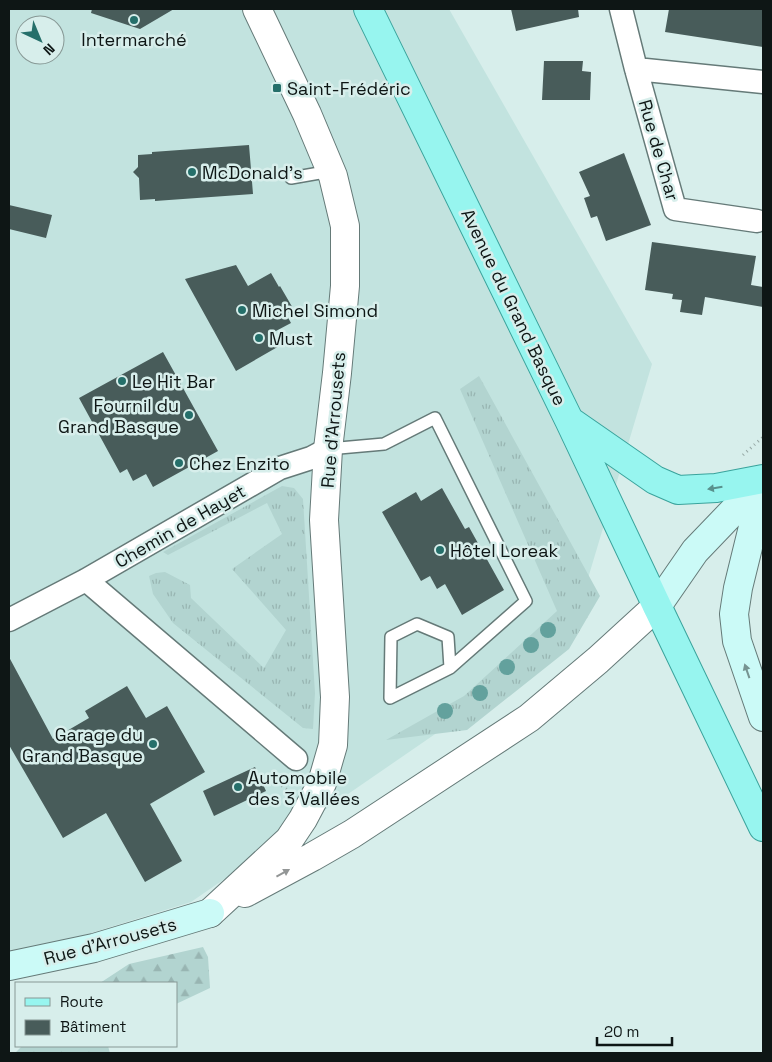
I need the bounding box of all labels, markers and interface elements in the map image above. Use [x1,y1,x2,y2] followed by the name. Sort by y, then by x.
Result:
[128,14,140,26] marker: Intermarché
[15,15,65,65] north arrow
[81,28,187,51] place label: Intermarché
[39,40,59,59] text: N
[287,77,411,100] place label: Saint-Frédéric
[271,82,283,94] marker: Saint-Frédéric
[634,97,684,203] street label: Rue de Char
[202,161,303,184] place label: McDonald's
[186,166,198,178] marker: McDonald's
[456,205,572,409] street label: Avenue du Grand Basque
[252,299,378,322] place label: Michel Simond
[236,304,248,316] marker: Michel Simond
[269,327,313,350] place label: Must
[253,332,265,344] marker: Must
[316,351,350,489] street label: Rue d'Arrousets
[132,370,215,393] place label: Le Hit Bar
[116,375,128,387] marker: Le Hit Bar
[58,394,179,438] place label: Fournil du Grand Basque
[183,409,195,421] marker: Fournil du Grand Basque
[189,452,290,475] place label: Chez Enzito
[173,457,185,469] marker: Chez Enzito
[111,479,249,573] street label: Chemin de Hayet
[707,484,723,492] one-way arrow
[450,539,559,562] place label: Hôtel Loreak
[434,544,446,556] marker: Hôtel Loreak
[743,663,751,678] one-way arrow
[22,723,143,767] place label: Garage du Grand Basque
[147,738,159,750] marker: Garage du Grand Basque
[248,766,360,810] place label: Automobile des 3 Vallées
[232,781,244,793] marker: Automobile des 3 Vallées
[276,869,291,877] one-way arrow
[41,912,179,970] street label: Rue d'Arrousets
[15,982,178,1047] legend
[60,992,104,1011] text: Route
[597,1014,672,1046] scale bar
[60,1017,126,1036] text: Bâtiment
[604,1022,639,1041] text: 20 m

